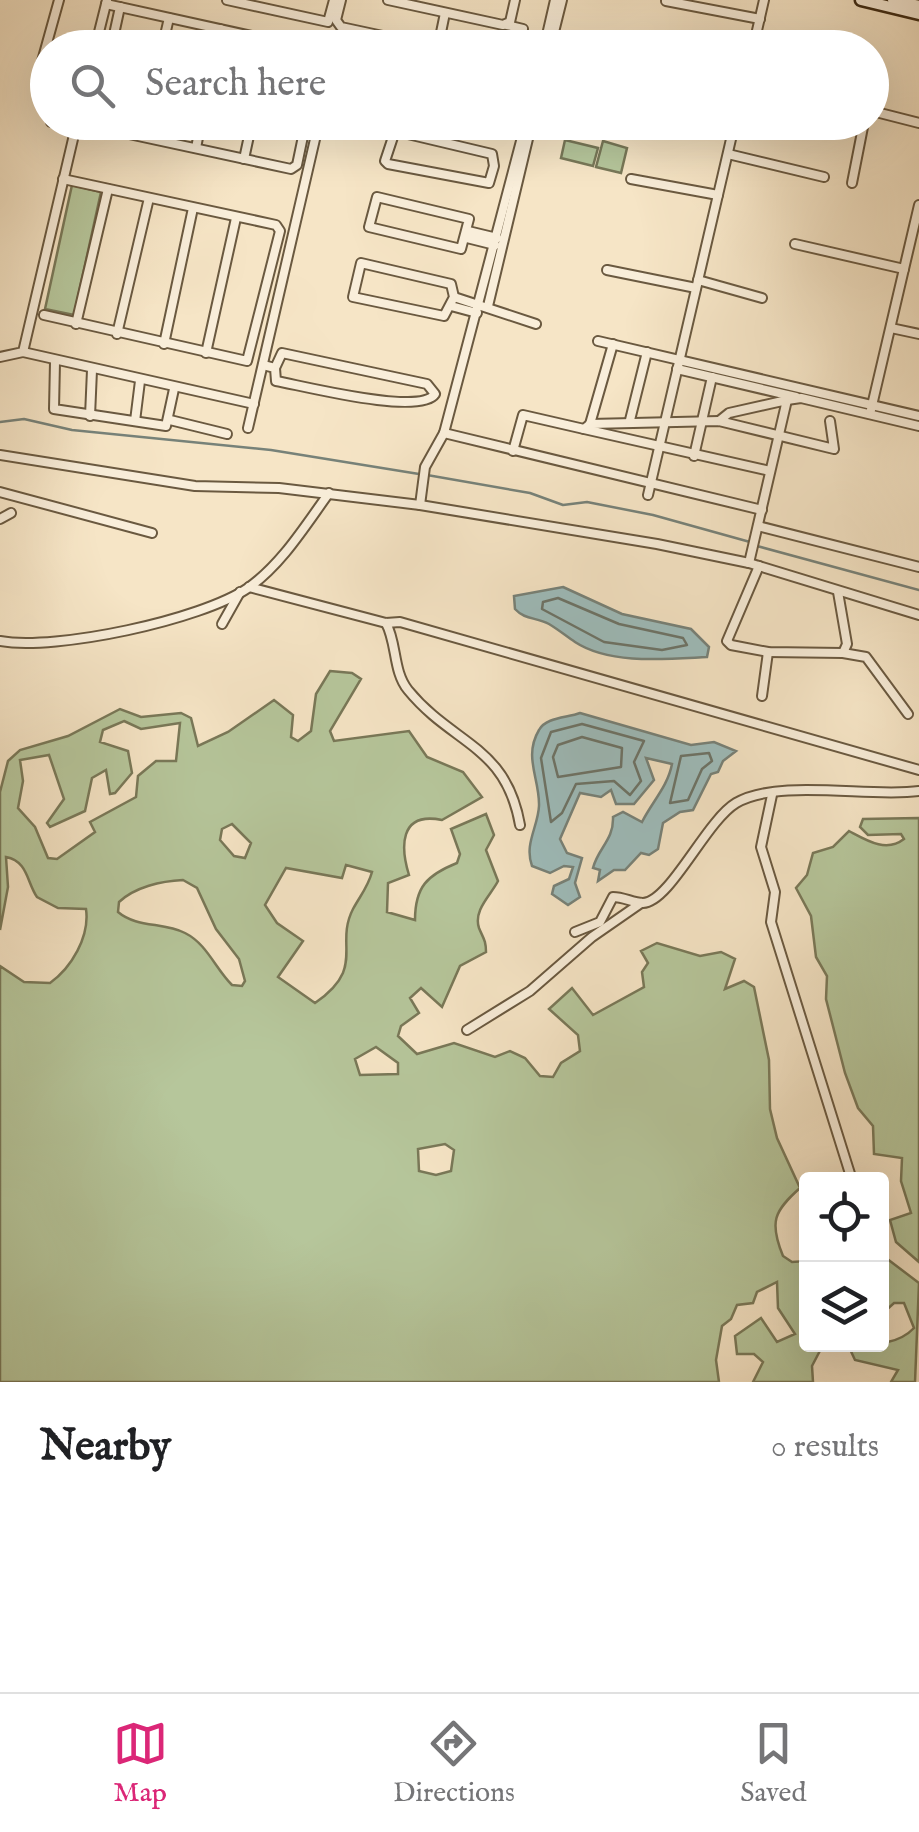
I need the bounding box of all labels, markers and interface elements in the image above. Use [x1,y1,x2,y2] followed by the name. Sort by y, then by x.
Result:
[30,30,889,140] search box
[65,58,120,113] icon: search
[145,61,326,109] text: Search here
[799,1172,889,1352] map controls
[799,1172,889,1262] button: locate
[799,1262,889,1352] button: layers
[40,1421,171,1474] text: Nearby
[771,1427,879,1468] text: 0 results
[113,1716,168,1811] tab: Map
[393,1716,515,1811] tab: Directions
[740,1716,806,1811] tab: Saved

